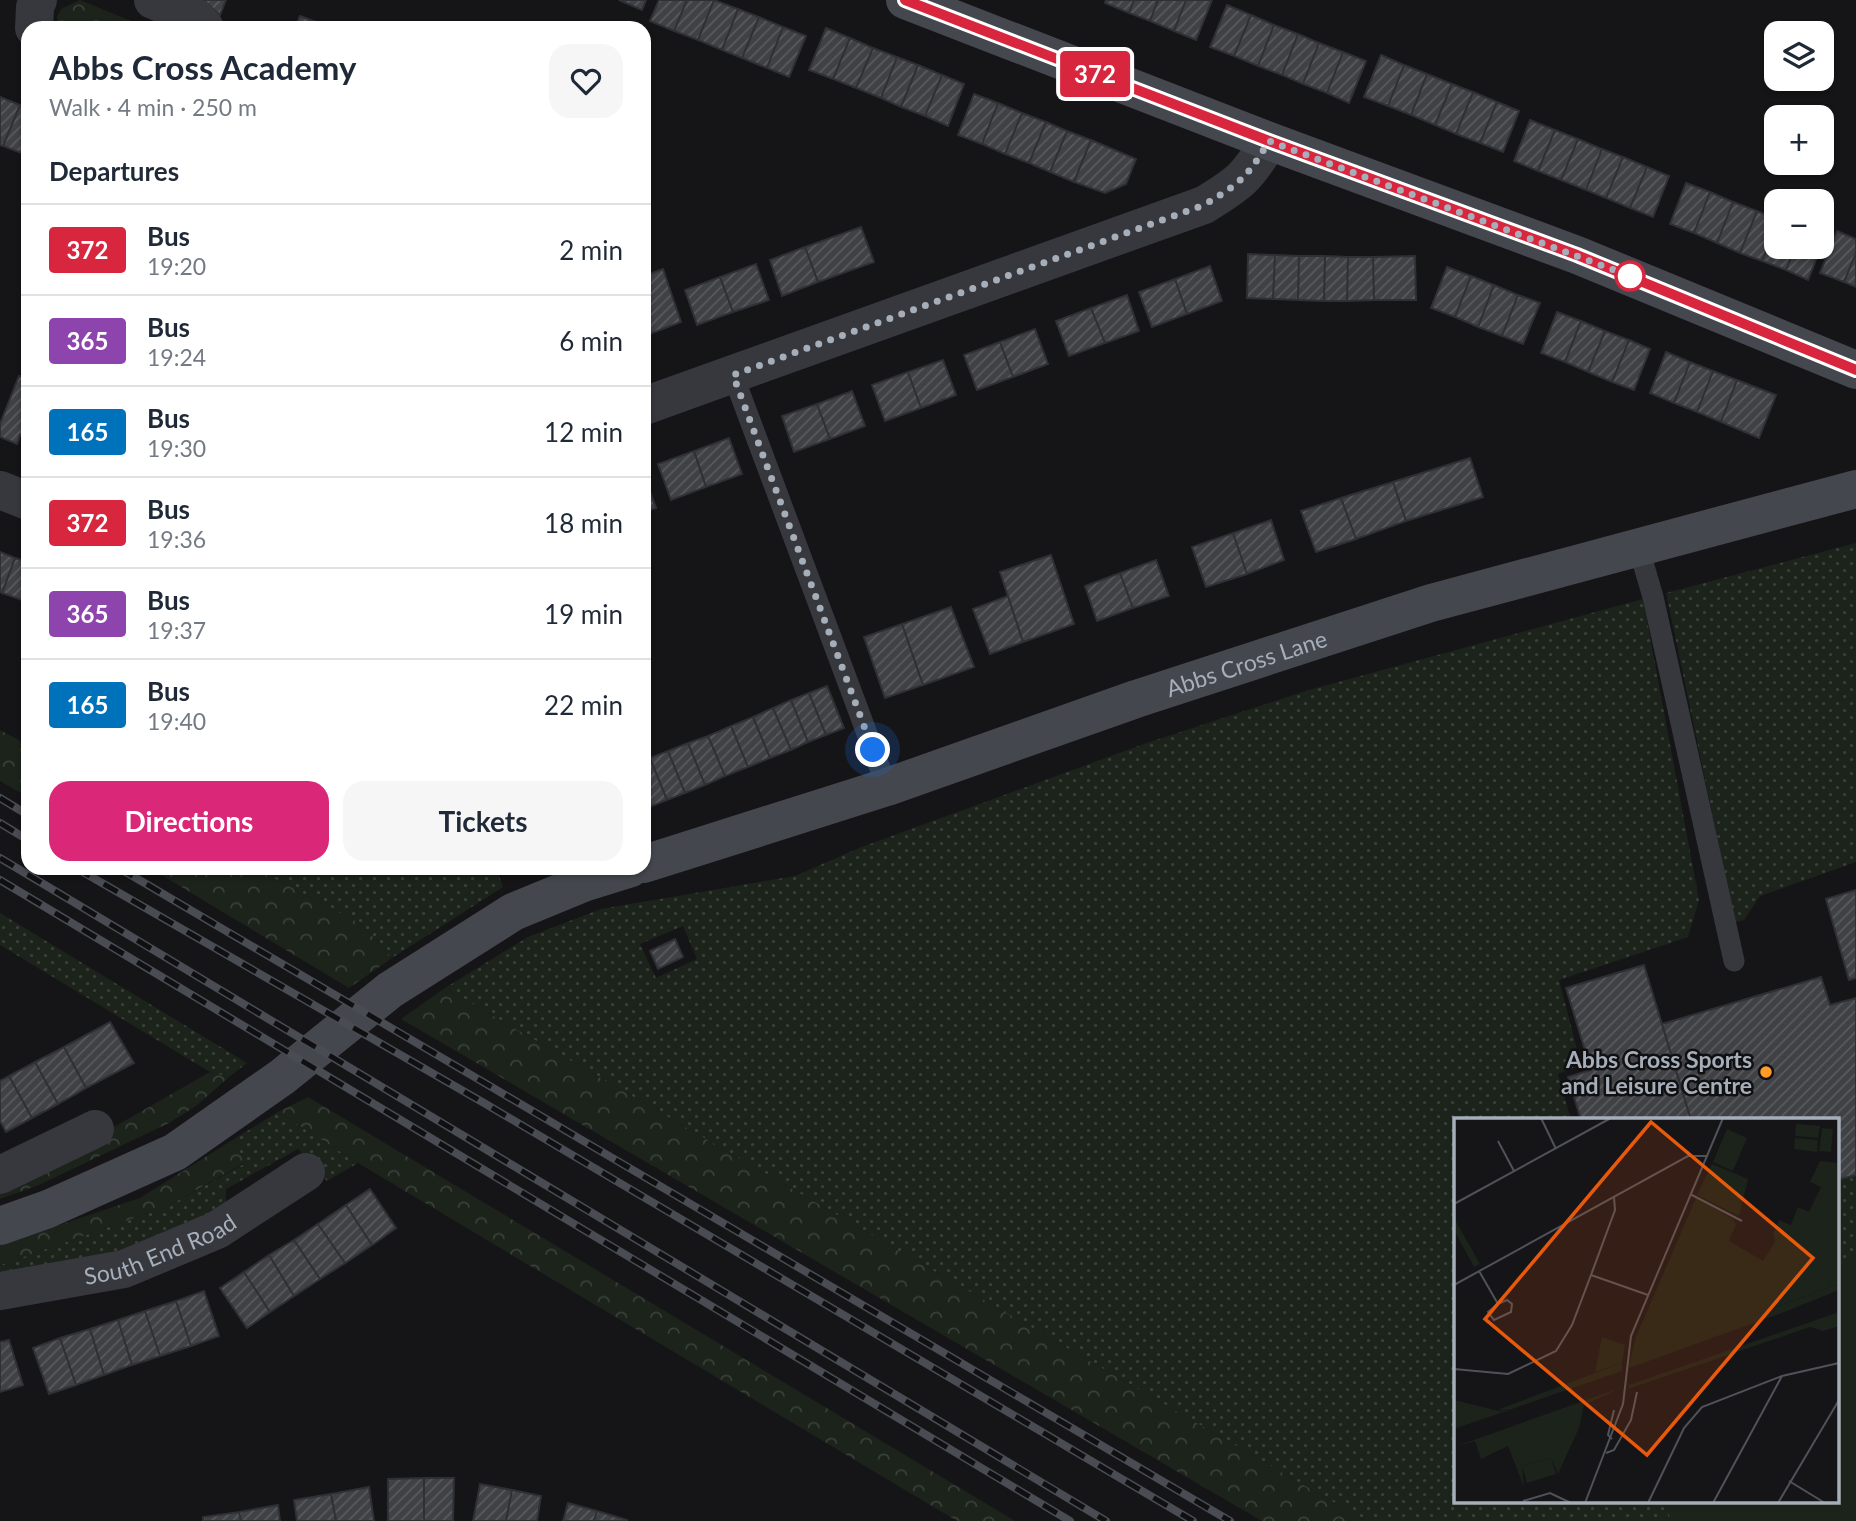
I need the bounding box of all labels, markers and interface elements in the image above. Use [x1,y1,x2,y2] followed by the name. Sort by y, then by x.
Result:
[1764,21,1834,259] map controls
[1764,21,1834,91] button: layers
[549,44,623,118] button: heart
[49,47,356,87] text: Abbs Cross Academy
[1055,51,1135,97] line badge: 372
[1074,59,1116,88] text: 372
[49,93,257,121] text: Walk · 4 min · 250 m
[1764,105,1834,175] button: +
[49,155,179,187] text: Departures
[1764,189,1834,259] button: −
[147,220,190,252] text: Bus
[559,234,623,266] text: 2 min
[67,235,108,264] text: 372
[147,252,206,280] text: 19:20
[1615,261,1645,291] unlabelled marker
[147,311,190,343] text: Bus
[559,325,623,357] text: 6 min
[67,326,108,355] text: 365
[147,343,206,371] text: 19:24
[147,402,190,434] text: Bus
[544,416,623,448] text: 12 min
[67,417,108,446] text: 165
[147,434,206,462] text: 19:30
[147,493,190,525] text: Bus
[544,507,623,539] text: 18 min
[67,508,108,537] text: 372
[147,525,206,553] text: 19:36
[147,584,190,616] text: Bus
[544,598,623,630] text: 19 min
[67,599,108,628] text: 365
[147,616,206,644] text: 19:37
[1162,624,1330,702] street label: Abbs Cross Lane
[147,675,190,707] text: Bus
[544,689,623,721] text: 22 min
[67,690,108,719] text: 165
[147,707,206,735] text: 19:40
[855,732,890,767] your location
[49,781,329,861] button: Directions
[343,781,623,861] button: Tickets
[1561,1045,1752,1099] place label: Abbs Cross Sports and Leisure Centre
[1758,1064,1774,1080] marker: Abbs Cross Sports and Leisure Centre
[1454,1118,1839,1504] inset map
[82,1208,241,1290] street label: South End Road

